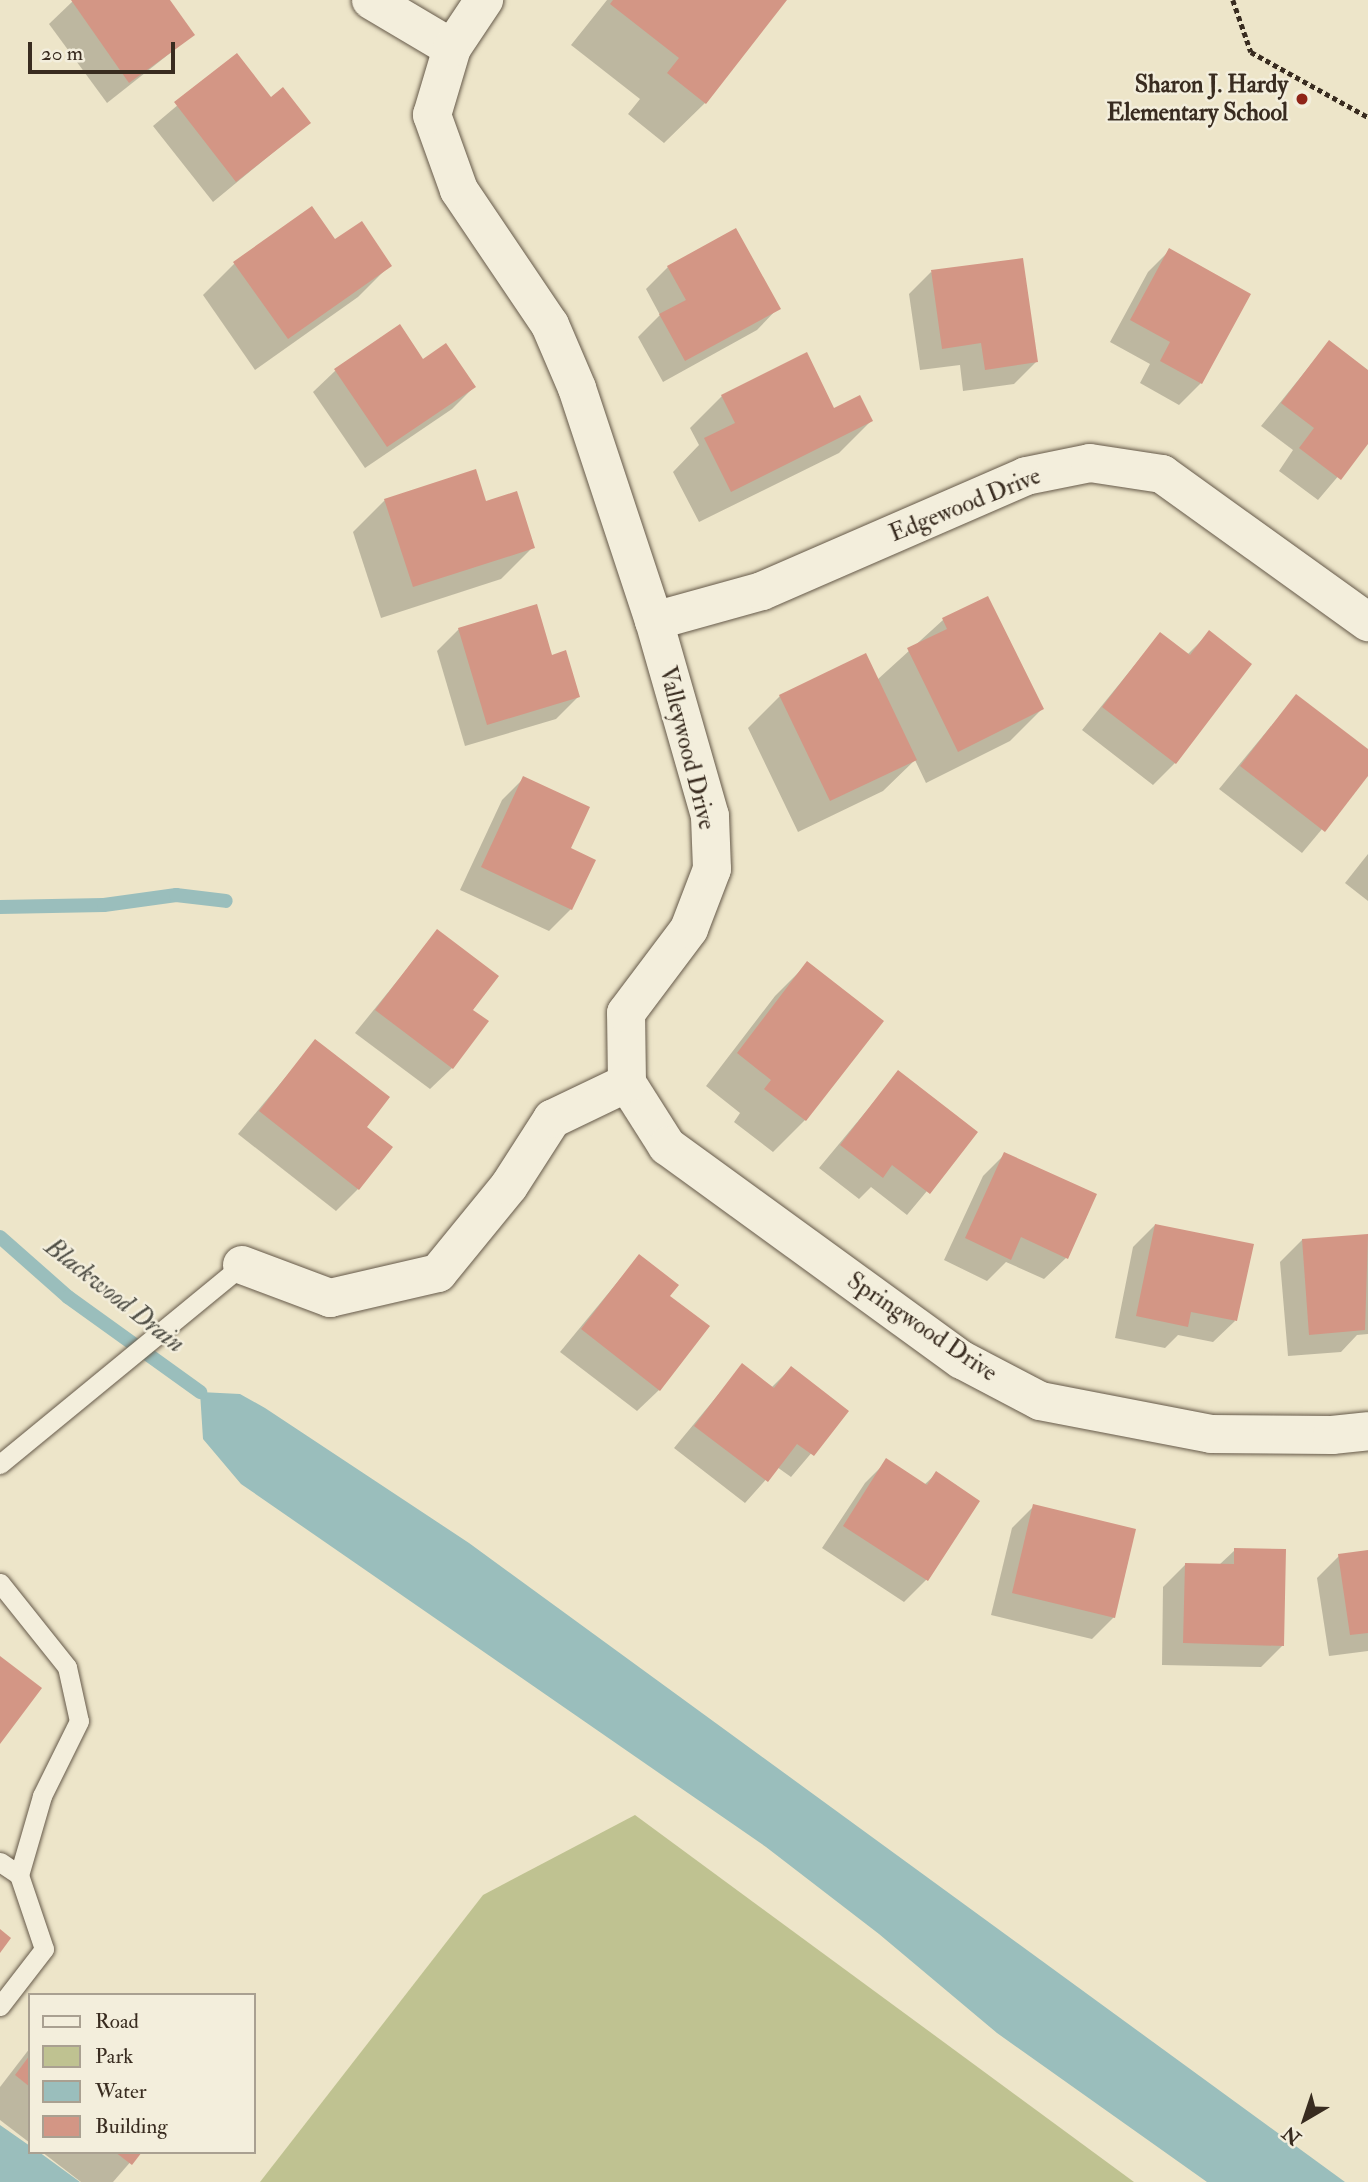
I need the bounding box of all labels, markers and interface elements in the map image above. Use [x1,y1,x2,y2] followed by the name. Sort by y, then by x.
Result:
[32,28,178,72] scale bar
[41,40,83,67] text: 20 m
[1107,71,1288,127] place label: Sharon J. Hardy Elementary School
[1294,91,1310,107] marker: Sharon J. Hardy Elementary School
[885,462,1045,548] street label: Edgewood Drive
[653,663,721,833] street label: Valleywood Drive
[38,1232,190,1360] water label: Blackwood Drain
[842,1266,1002,1388] street label: Springwood Drive
[28,1993,256,2154] legend
[95,2008,139,2035] text: Road
[95,2043,133,2070] text: Park
[95,2078,147,2105] text: Water
[1270,2084,1340,2154] north arrow
[95,2113,168,2140] text: Building
[1278,2121,1306,2150] text: N

